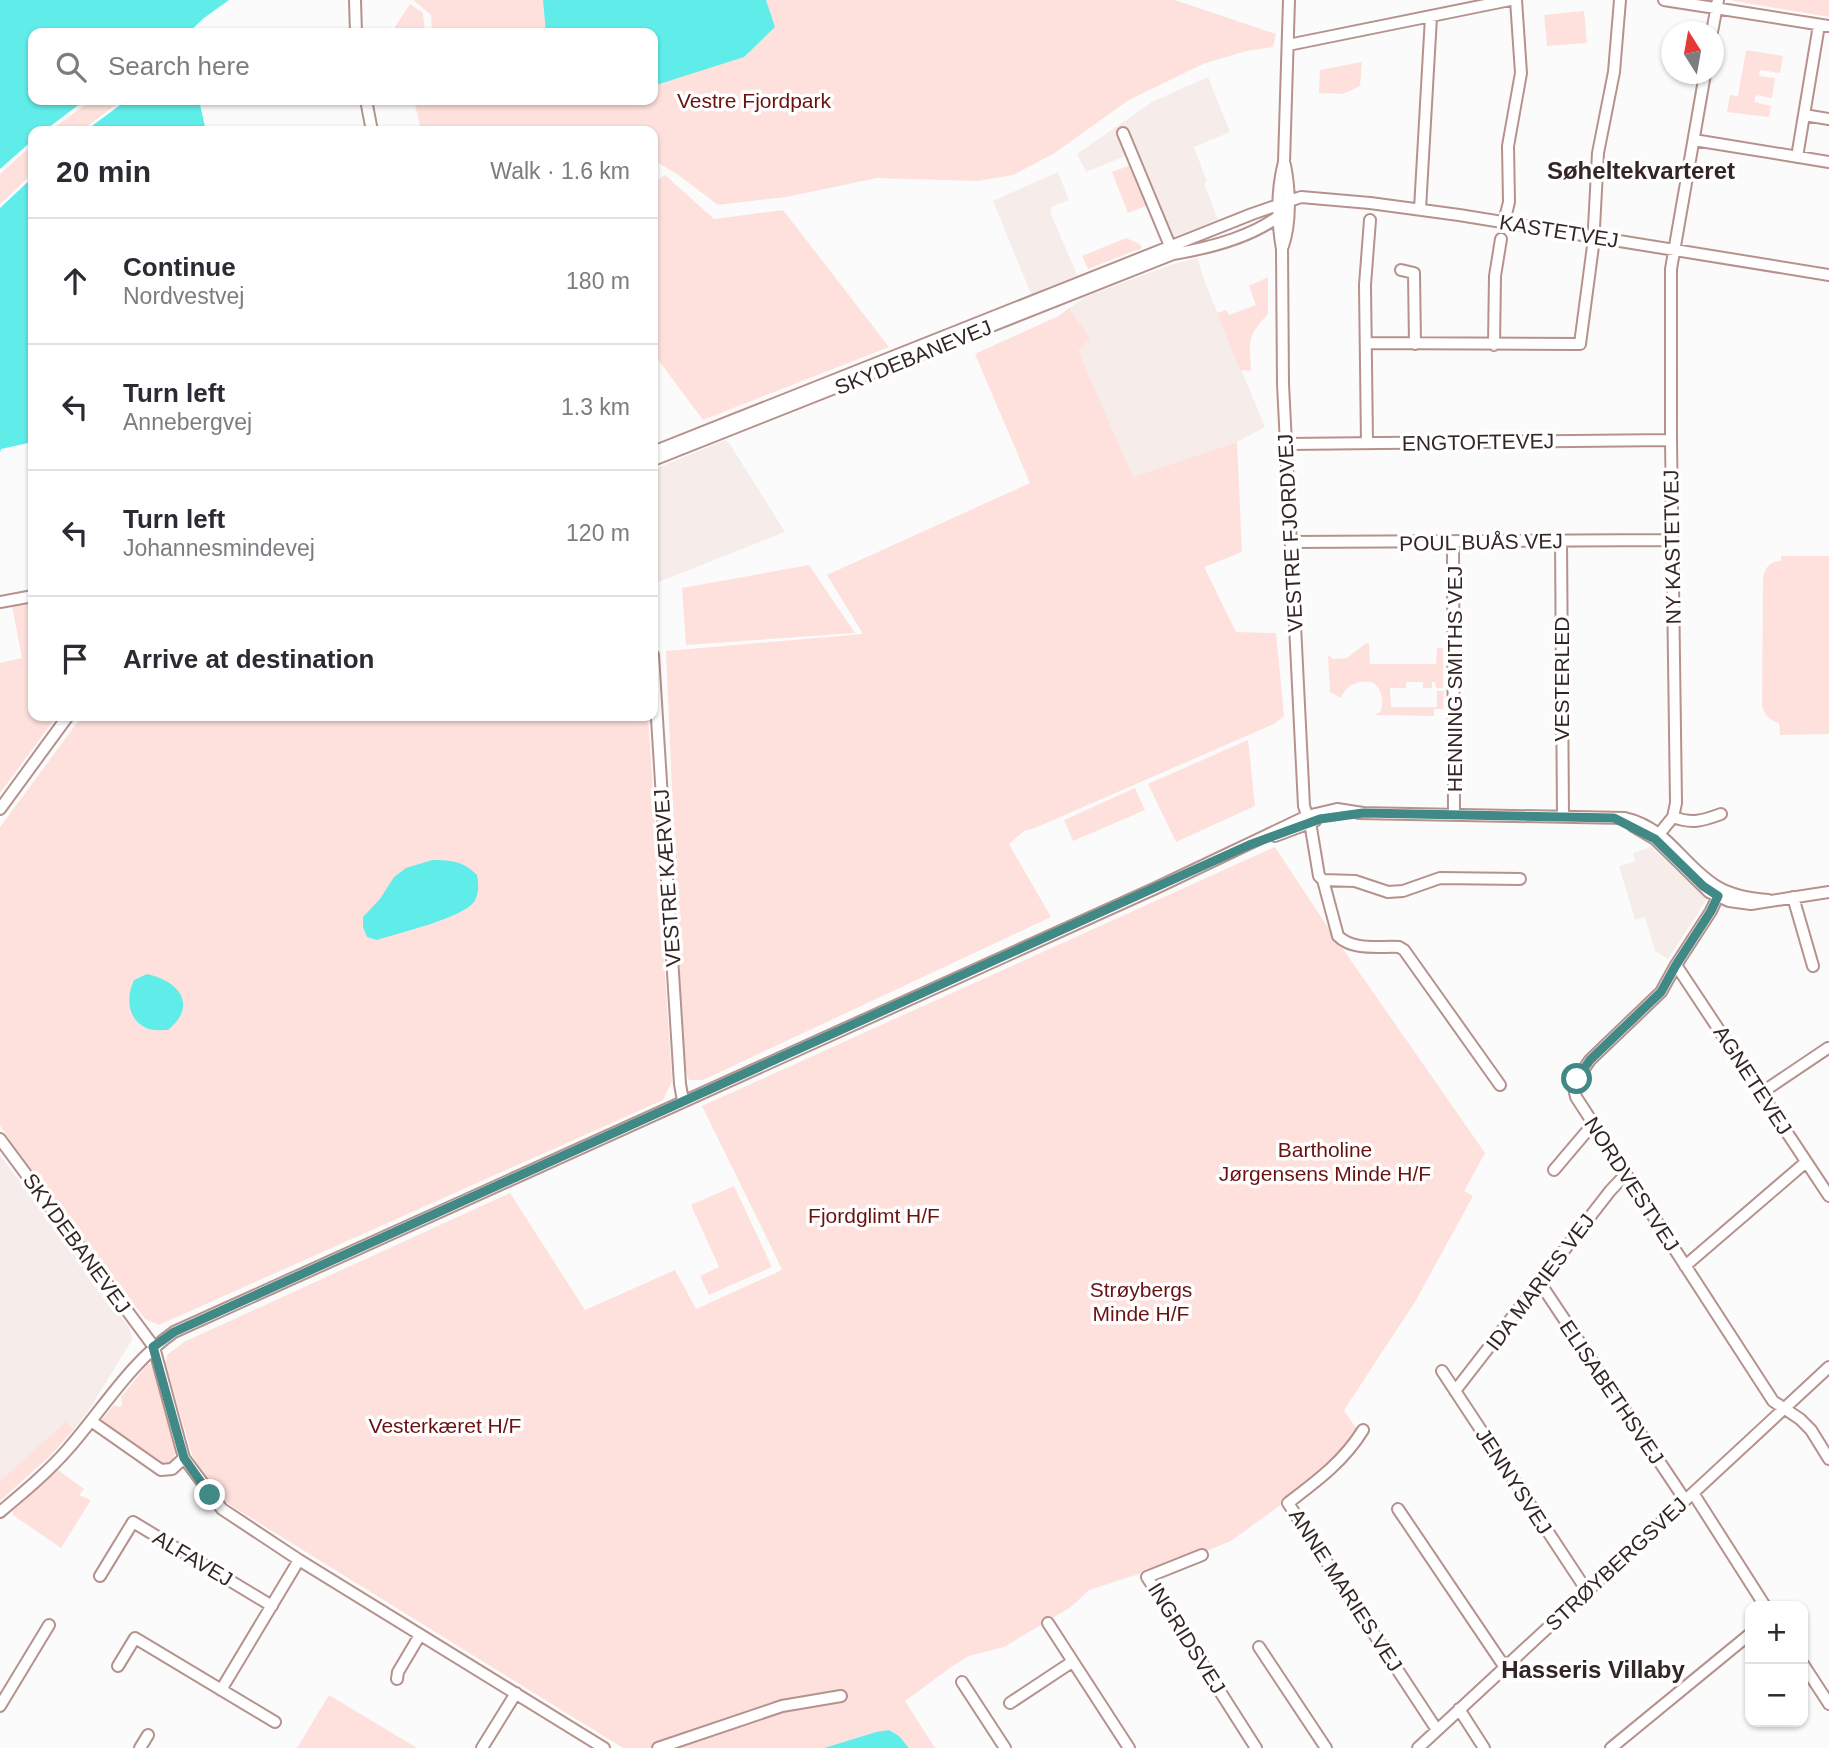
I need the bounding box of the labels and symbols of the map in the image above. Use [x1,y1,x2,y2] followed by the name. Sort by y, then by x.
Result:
[1661,21,1724,84] north arrow
[677,89,832,112] park label: Vestre Fjordpark
[1547,157,1735,184] district label: Søheltekvarteret
[1498,210,1620,252] street label: KASTETVEJ
[831,315,995,399] street label: SKYDEBANEVEJ
[1402,429,1554,455] street label: ENGTOFTEVEJ
[1273,433,1307,633] street label: VESTRE FJORDVEJ
[1659,469,1685,625] street label: NY KASTETVEJ
[1399,529,1563,555] street label: POUL BUÅS VEJ
[1443,566,1466,792] street label: HENNING SMITHS VEJ
[1550,617,1573,741] street label: VESTERLED
[649,788,685,968] street label: VESTRE KÆRVEJ
[1709,1021,1797,1139] street label: AGNETEVEJ
[1561,1063,1592,1094] route start
[1580,1113,1684,1255] street label: NORDVESTVEJ
[1219,1138,1431,1185] park label: Bartholine Jørgensens Minde H/F
[19,1169,135,1317] street label: SKYDEBANEVEJ
[808,1204,940,1227] park label: Fjordglimt H/F
[1481,1209,1599,1355] street label: IDA MARIES VEJ
[1090,1278,1192,1325] park label: Strøybergs Minde H/F
[1555,1316,1669,1468] street label: ELISABETHSVEJ
[369,1414,521,1437] park label: Vesterkæret H/F
[1471,1424,1557,1538] street label: JENNYSVEJ
[194,1479,225,1510] route end
[1541,1493,1691,1635] street label: STRØYBERGSVEJ
[1285,1504,1407,1676] street label: ANNE MARIES VEJ
[149,1525,237,1591] street label: ALFAVEJ
[1144,1578,1230,1698] street label: INGRIDSVEJ
[1501,1656,1685,1683] district label: Hasseris Villaby

